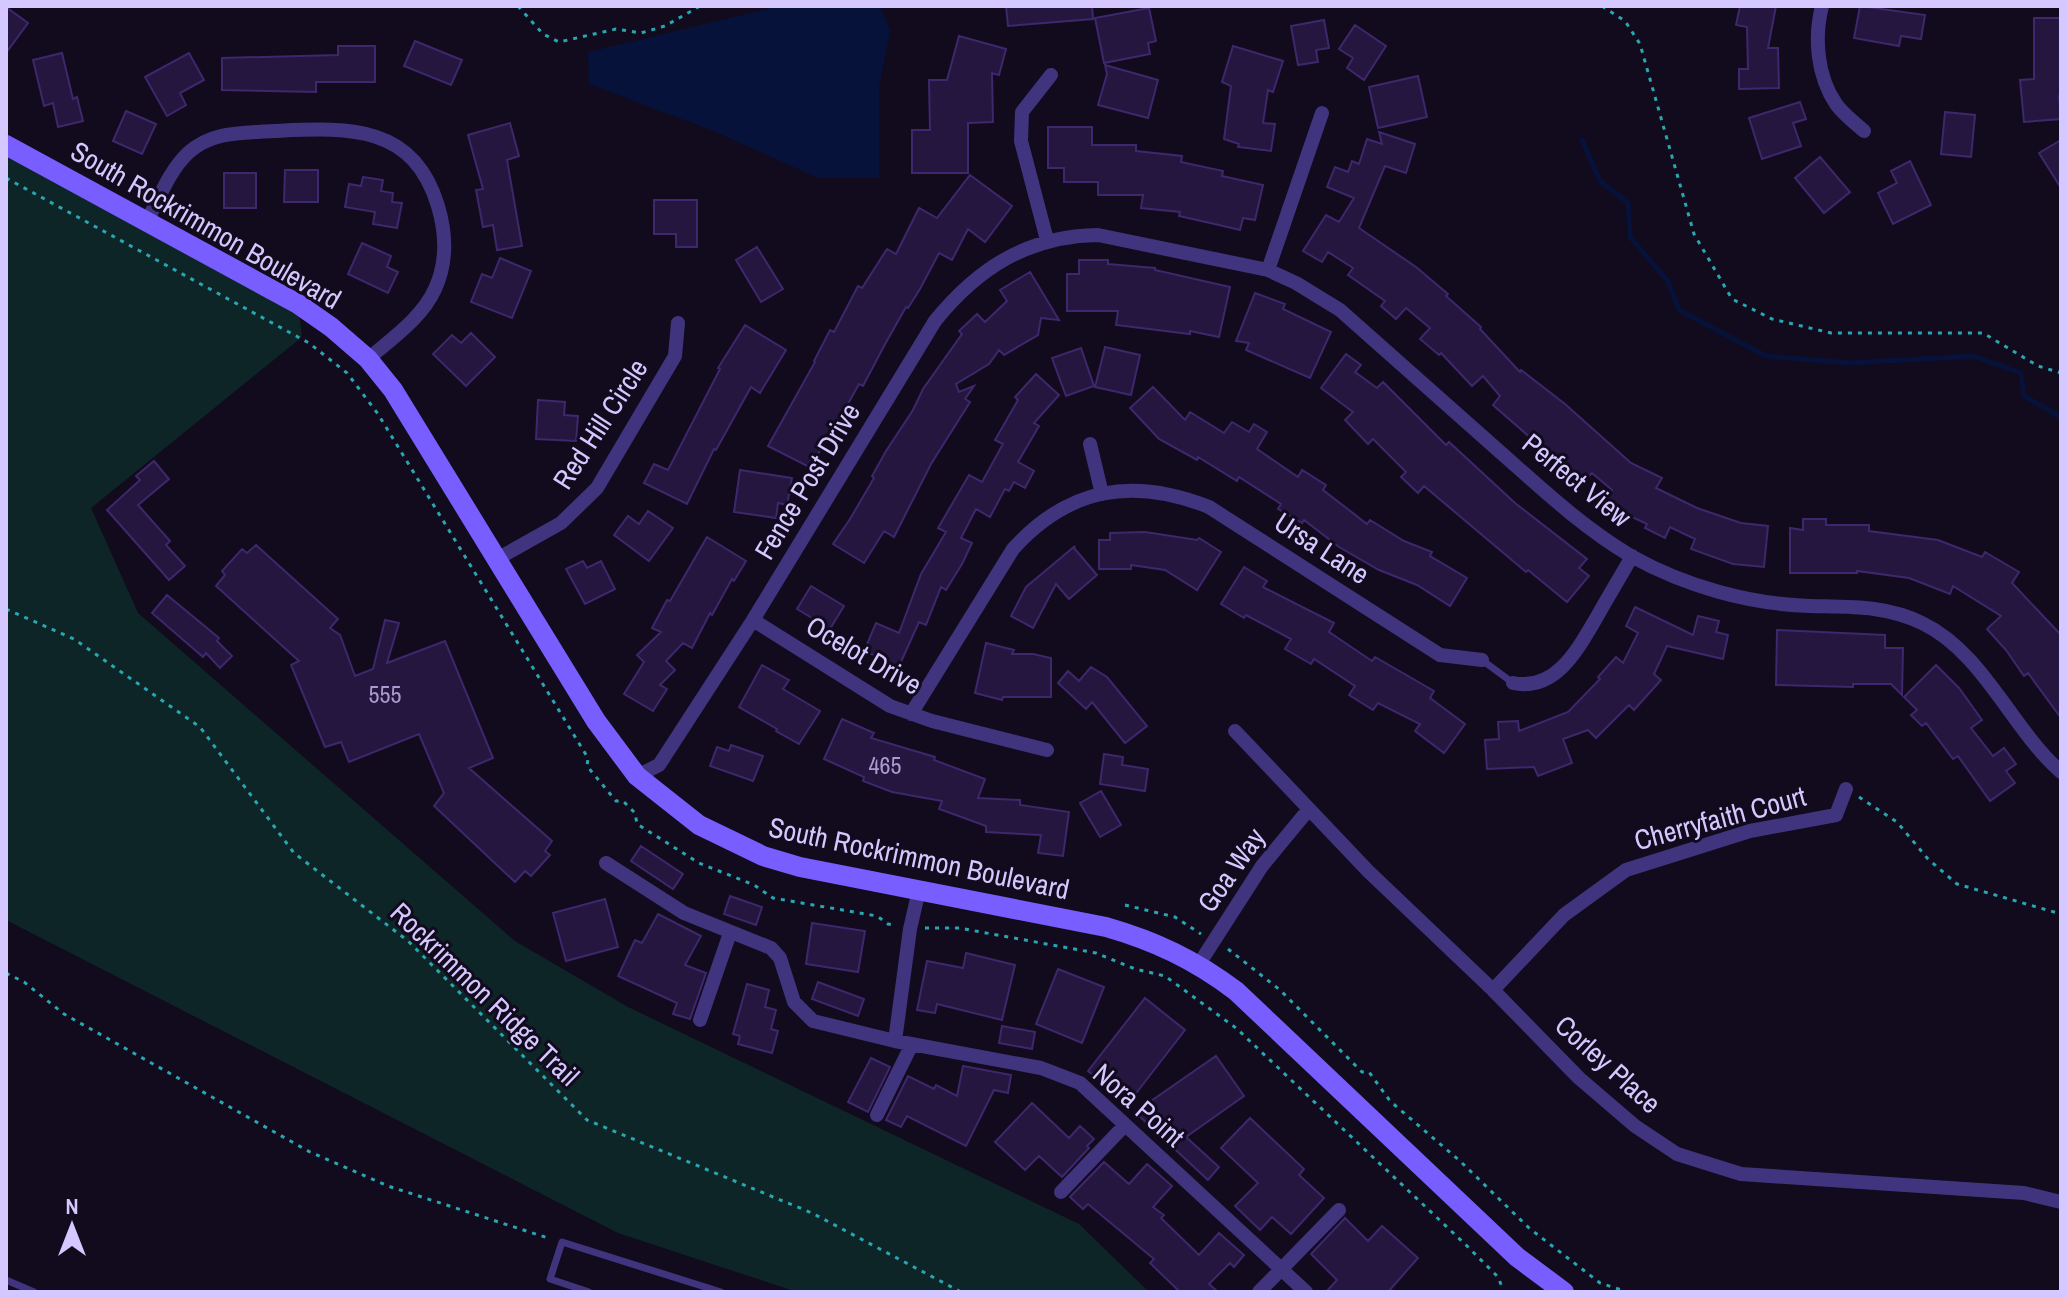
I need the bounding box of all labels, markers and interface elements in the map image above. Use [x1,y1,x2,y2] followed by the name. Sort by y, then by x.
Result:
[64,132,348,318] street label: South Rockrimmon Boulevard
[544,352,656,496] street label: Red Hill Circle
[745,396,869,566] street label: Fence Post Drive
[1515,424,1640,536] street label: Perfect View
[1267,503,1377,593] street label: Ursa Lane
[799,607,929,703] street label: Ocelot Drive
[369,678,401,710] house number: 555
[869,749,901,781] house number: 465
[1630,777,1810,859] street label: Cherryfaith Court
[765,808,1073,908] street label: South Rockrimmon Boulevard
[1188,820,1274,920] street label: Goa Way
[382,894,588,1094] street label: Rockrimmon Ridge Trail
[1547,1006,1669,1122] street label: Corley Place
[1085,1055,1193,1155] street label: Nora Point
[32,1186,112,1266] north arrow
[65,1191,79,1221] text: N

